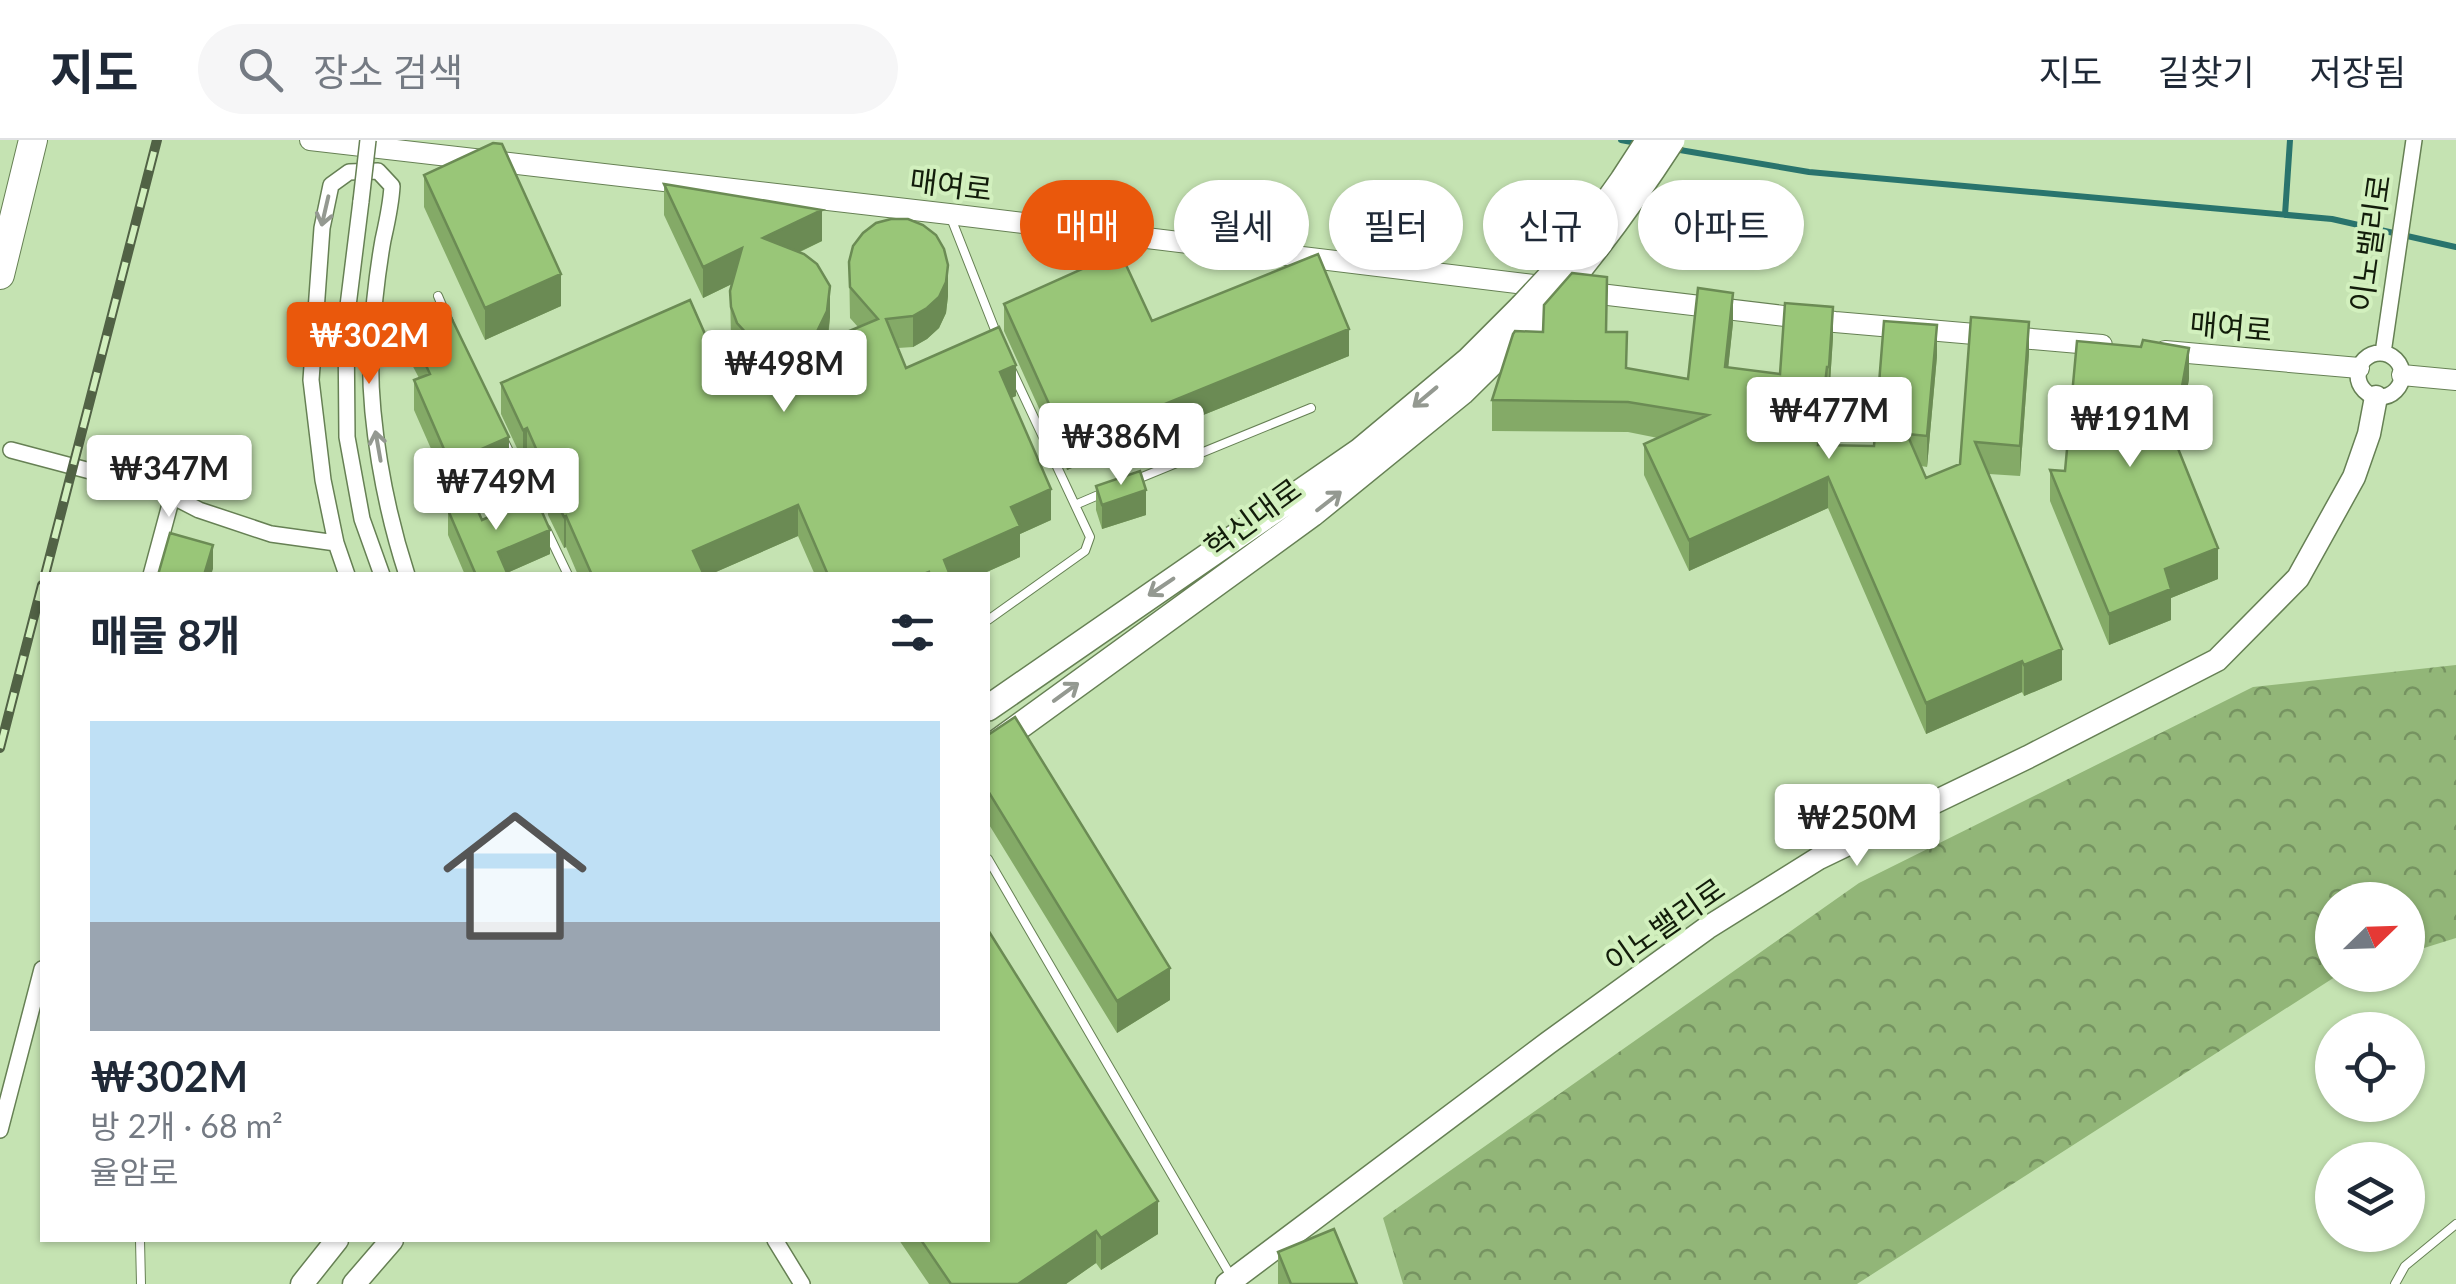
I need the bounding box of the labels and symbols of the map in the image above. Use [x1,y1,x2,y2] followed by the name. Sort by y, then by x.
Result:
[908,161,994,207] street label: 매여로
[2342,172,2396,314] street label: 이노밸리로
[315,194,334,226] one-way arrow
[299,302,439,387] pin: ₩302M
[2188,304,2274,348] street label: 매여로
[714,330,854,415] pin: ₩498M
[1759,377,1899,462] pin: ₩477M
[2060,385,2200,470] pin: ₩191M
[1412,386,1438,408] one-way arrow
[1051,403,1191,488] pin: ₩386M
[367,431,386,463] one-way arrow
[99,435,239,520] pin: ₩347M
[426,448,566,533] pin: ₩749M
[1197,470,1307,564] street label: 혁신대로
[1316,490,1342,512] one-way arrow
[1148,576,1176,597] one-way arrow
[1052,682,1080,703] one-way arrow
[1787,784,1927,869] pin: ₩250M
[1597,870,1731,978] street label: 이노밸리로
[2315,882,2425,992] north arrow

